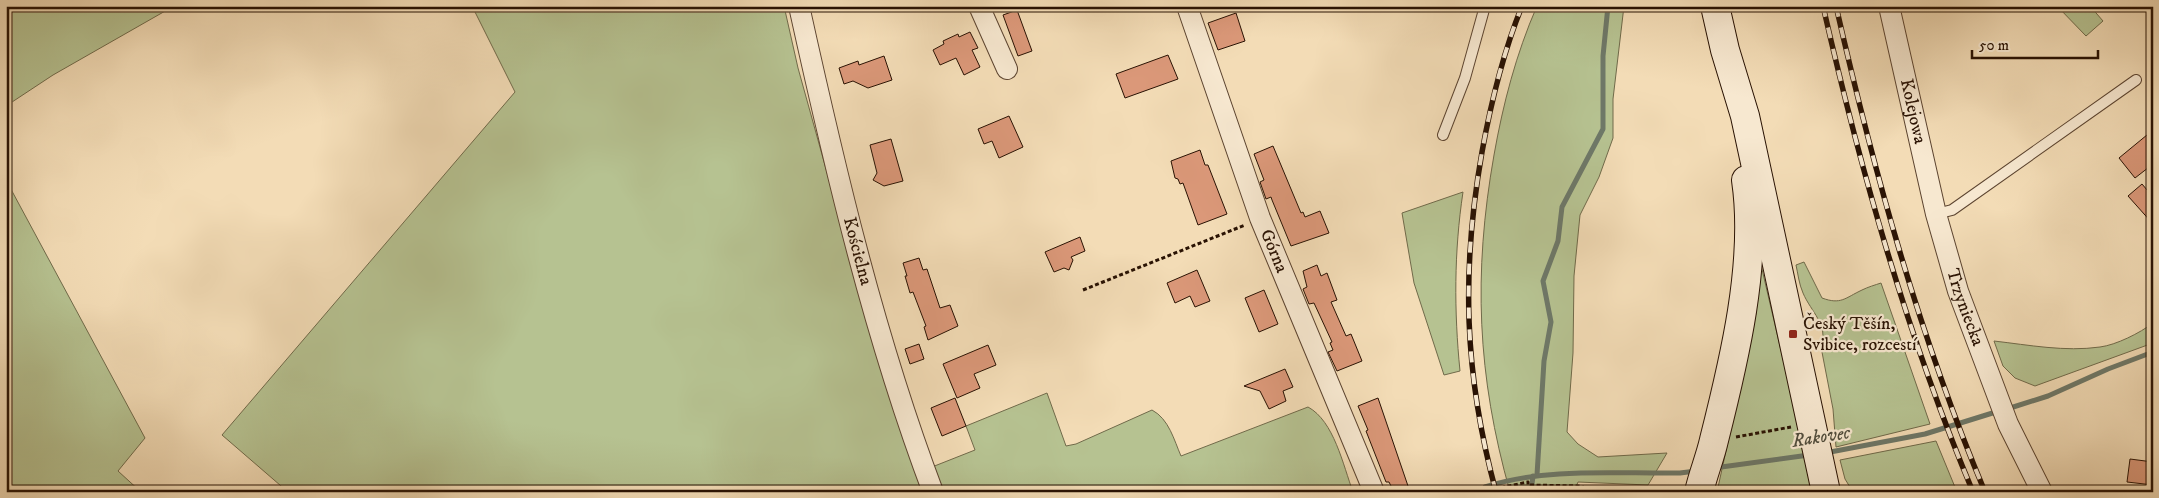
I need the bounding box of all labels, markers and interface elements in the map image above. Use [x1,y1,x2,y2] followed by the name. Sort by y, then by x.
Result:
[1972,28,2098,60] scale bar
[1979,36,2009,55] text: 50 m
[1895,77,1931,146] street label: Kolejowa
[838,215,877,288] street label: Kościelna
[1255,226,1293,276] street label: Górna
[1941,266,1989,349] street label: Trzyniecka
[1803,312,1918,356] place label: Český Těšín, Svibice, rozcestí
[1787,328,1799,340] marker: Český Těšín, Svibice, rozcestí
[1789,421,1853,453] water label: Rakovec

